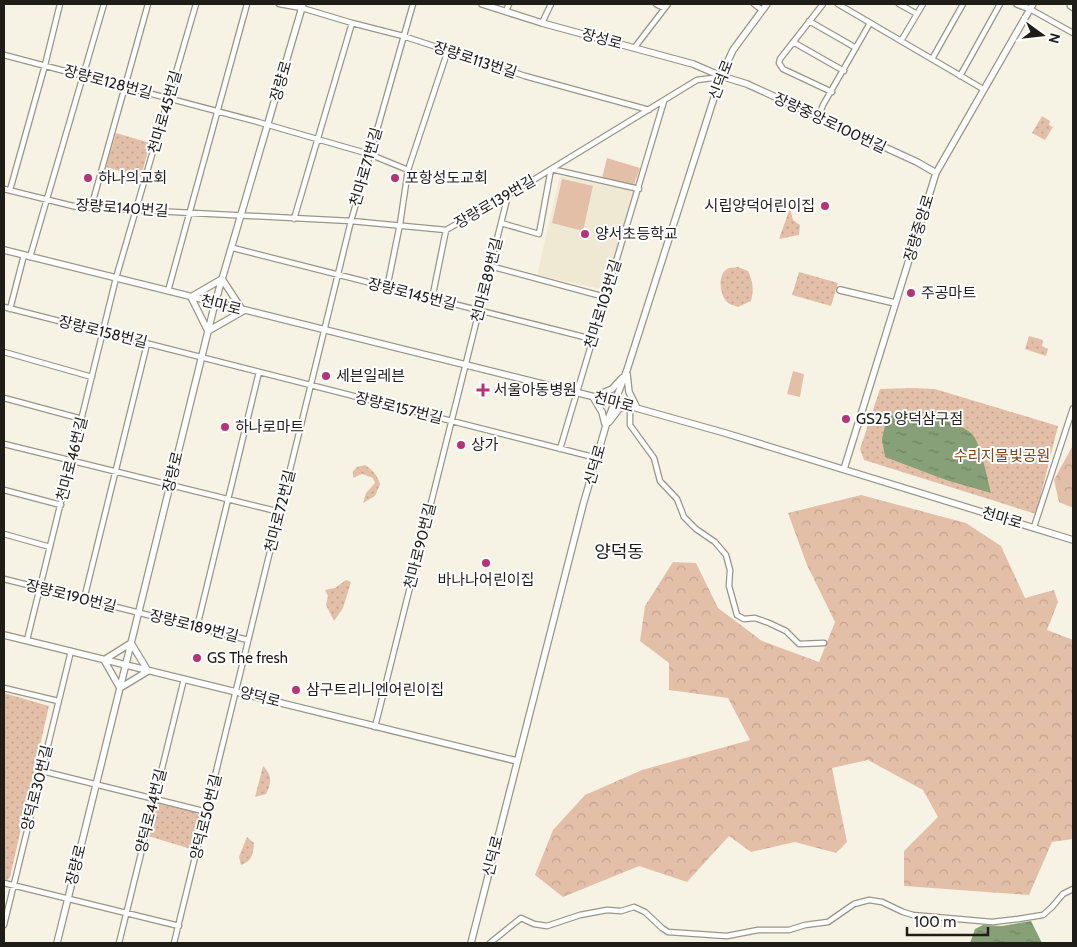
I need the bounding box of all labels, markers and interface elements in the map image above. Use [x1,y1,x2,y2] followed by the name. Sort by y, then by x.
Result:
[1017,10,1067,60] north arrow
[580,25,624,53] street label: 장성로
[1045,31,1065,45] text: N
[431,38,519,82] street label: 장량로113번길
[705,57,737,103] street label: 신덕로
[267,59,295,103] street label: 장량로
[62,62,154,102] street label: 장량로128번길
[145,68,185,156] street label: 천마로45번길
[771,89,889,157] street label: 장량중앙로100번길
[346,125,386,209] street label: 천마로71번길
[98,169,167,187] place label: 하나의교회
[405,169,488,187] place label: 포항성도교회
[82,172,94,184] marker: 하나의교회
[389,172,401,184] marker: 포항성도교회
[451,172,539,232] street label: 장량로139번길
[900,192,938,264] street label: 장량중앙로
[75,196,169,220] street label: 장량로140번길
[705,197,815,215] place label: 시립양덕어린이집
[819,200,831,212] marker: 시립양덕어린이집
[595,225,678,243] place label: 양서초등학교
[579,228,591,240] marker: 양서초등학교
[468,236,506,324] street label: 천마로89번길
[581,257,625,351] street label: 천마로103번길
[366,274,458,314] street label: 장량로145번길
[921,284,976,302] place label: 주공마트
[905,287,917,299] marker: 주공마트
[199,291,243,319] street label: 천마로
[57,312,149,352] street label: 장량로158번길
[336,367,405,385] place label: 세븐일레븐
[320,370,332,382] marker: 세븐일레븐
[494,381,577,399] place label: 서울아동병원
[476,383,490,397] marker: 서울아동병원
[353,388,445,428] street label: 장량로157번길
[592,388,636,416] street label: 천마로
[856,410,963,428] place label: GS25 양덕삼구점
[840,413,852,425] marker: GS25 양덕삼구점
[53,415,91,503] street label: 천마로46번길
[235,418,304,436] place label: 하나로마트
[219,421,231,433] marker: 하나로마트
[471,436,499,454] place label: 상가
[455,439,467,451] marker: 상가
[581,443,609,487] street label: 신덕로
[954,447,1050,465] park label: 수리지물빛공원
[159,450,187,494] street label: 장량로
[261,468,299,554] street label: 천마로72번길
[401,501,439,591] street label: 천마로90번길
[980,503,1024,533] street label: 천마로
[594,541,644,563] district label: 양덕동
[480,557,492,569] marker: 바나나어린이집
[438,571,534,589] place label: 바나나어린이집
[24,576,118,616] street label: 장량로190번길
[147,606,241,646] street label: 장량로189번길
[207,649,288,667] place label: GS The fresh
[191,652,203,664] marker: GS The fresh
[306,681,444,699] place label: 삼구트리니엔어린이집
[238,683,282,711] street label: 양덕로
[290,684,302,696] marker: 삼구트리니엔어린이집
[18,743,56,833] street label: 양덕로30번길
[132,767,170,855] street label: 양덕로44번길
[187,772,225,862] street label: 양덕로50번길
[479,834,507,878] street label: 신덕로
[62,843,90,887] street label: 장량로
[907,904,988,936] scale bar
[914,913,956,931] text: 100 m

